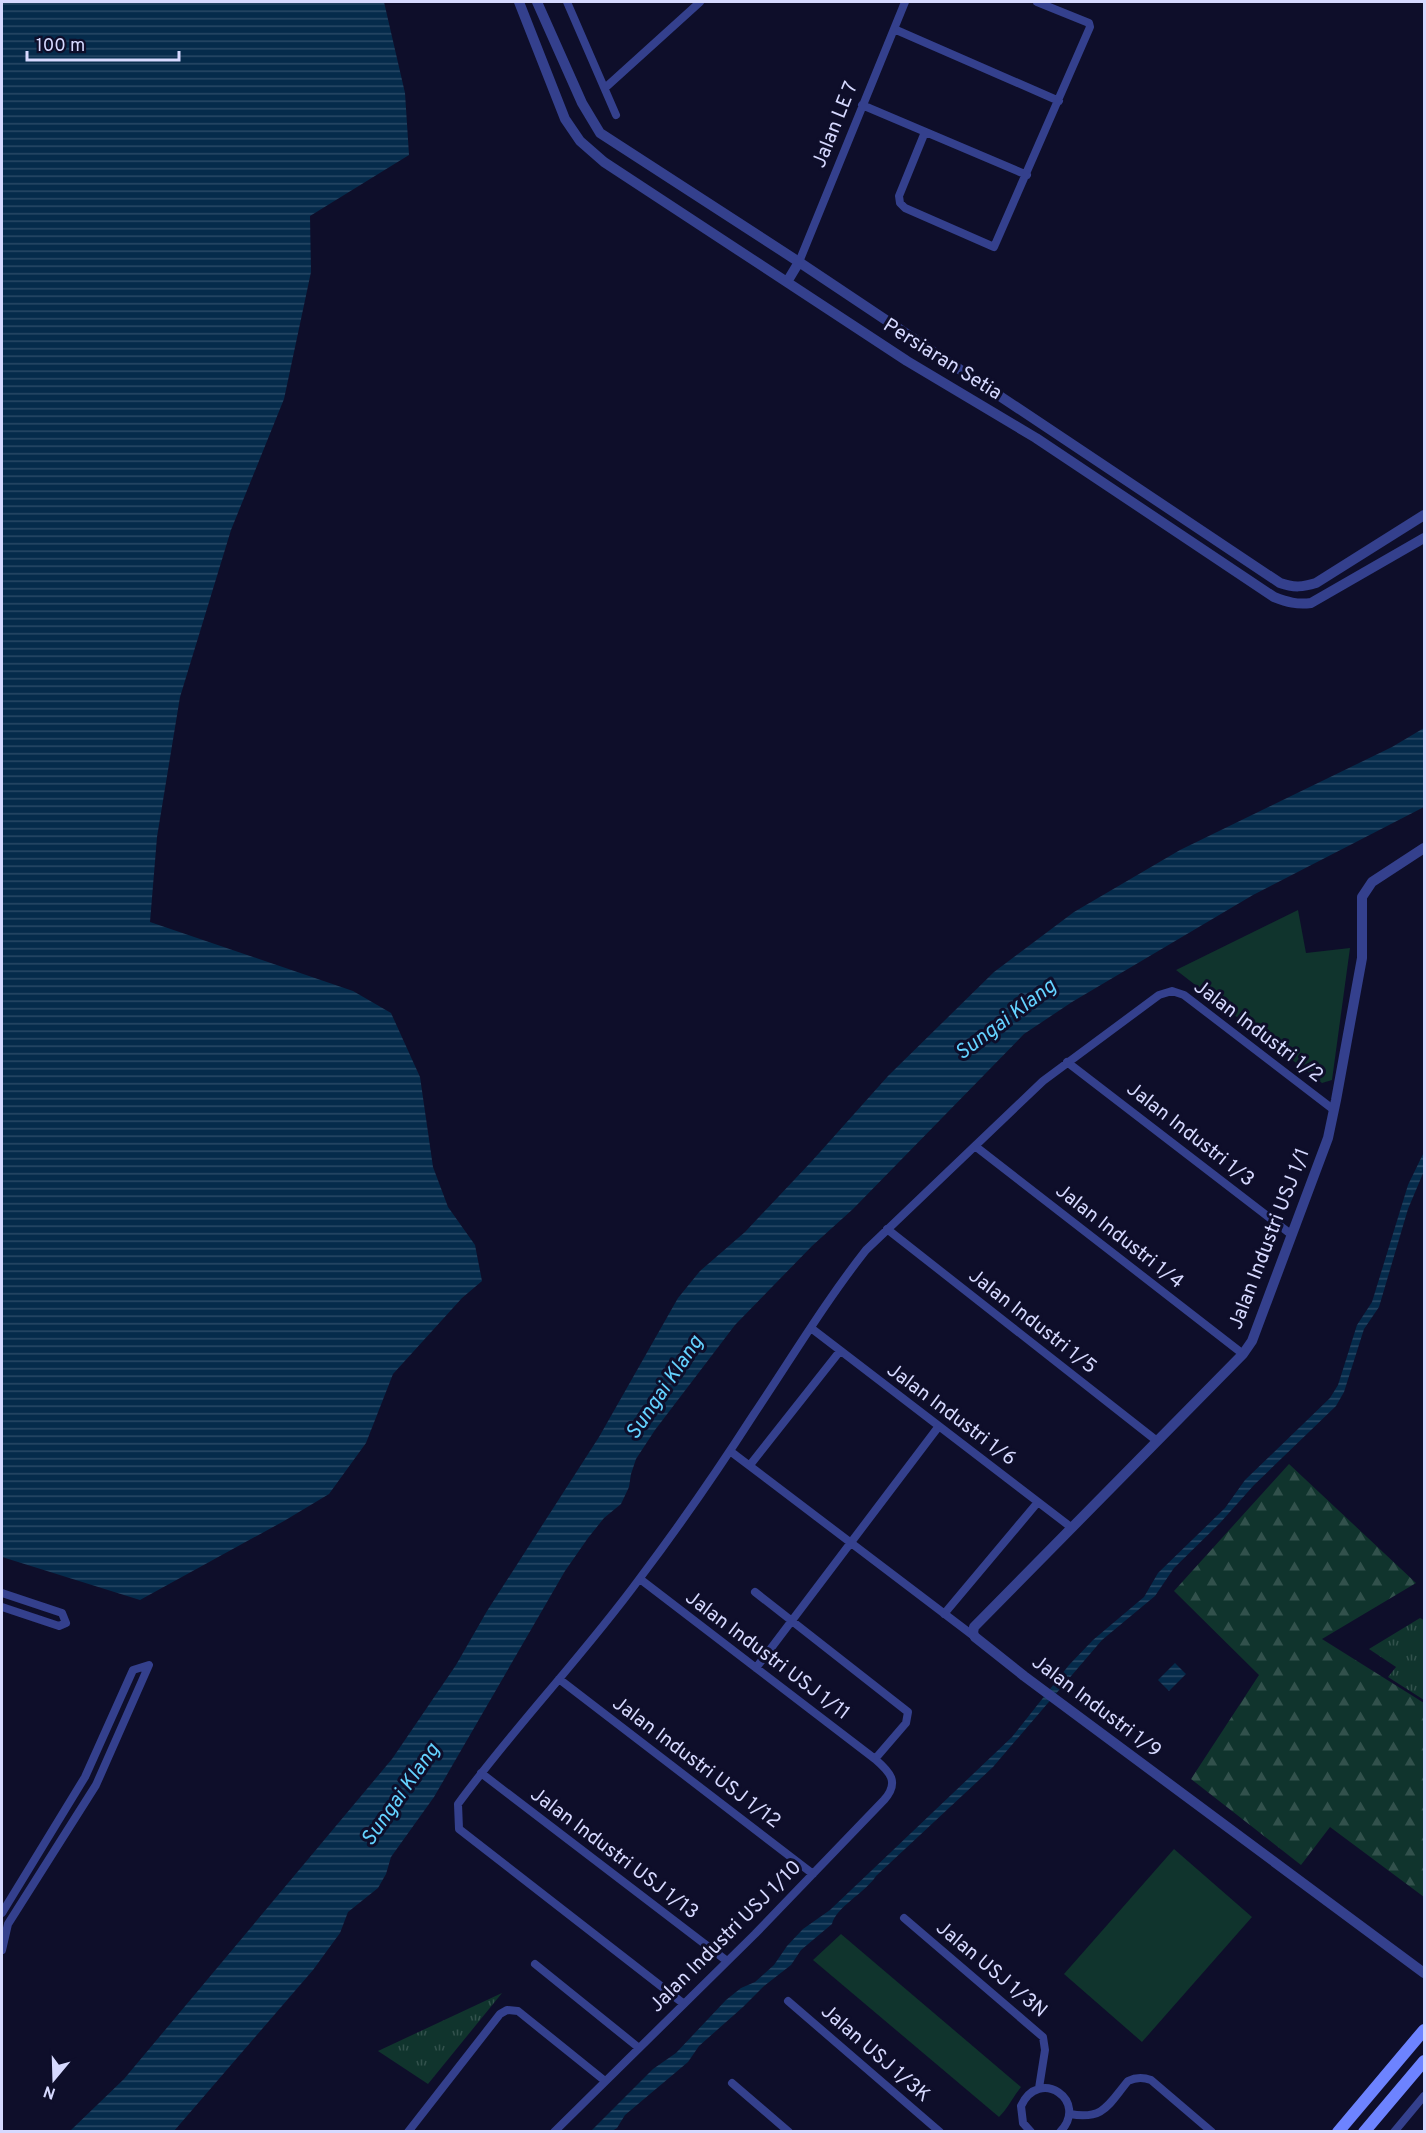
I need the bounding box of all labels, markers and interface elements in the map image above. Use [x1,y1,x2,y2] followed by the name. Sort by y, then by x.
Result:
[27,24,178,62] scale bar
[36,35,85,58] text: 100 m
[807,78,865,172] street label: Jalan LE 7
[878,313,1006,407] street label: Persiaran Setia
[950,973,1062,1067] water label: Sungai Klang
[1188,975,1328,1089] street label: Jalan Industri 1/2
[1121,1077,1259,1193] street label: Jalan Industri 1/3
[1223,1145,1317,1333] street label: Jalan Industri USJ 1/1
[1049,1179,1189,1295] street label: Jalan Industri 1/4
[962,1264,1102,1380] street label: Jalan Industri 1/5
[620,1330,710,1445] water label: Sungai Klang
[881,1358,1021,1472] street label: Jalan Industri 1/6
[679,1585,855,1727] street label: Jalan Industri USJ 1/11
[1026,1650,1166,1764] street label: Jalan Industri 1/9
[606,1691,786,1835] street label: Jalan Industri USJ 1/12
[356,1738,447,1852] water label: Sungai Klang
[525,1782,703,1926] street label: Jalan Industri USJ 1/13
[644,1855,808,2019] street label: Jalan Industri USJ 1/10
[930,1916,1052,2024] street label: Jalan USJ 1/3N
[815,1999,935,2109] street label: Jalan USJ 1/3K
[24,2049,84,2109] north arrow
[41,2080,58,2103] text: N

